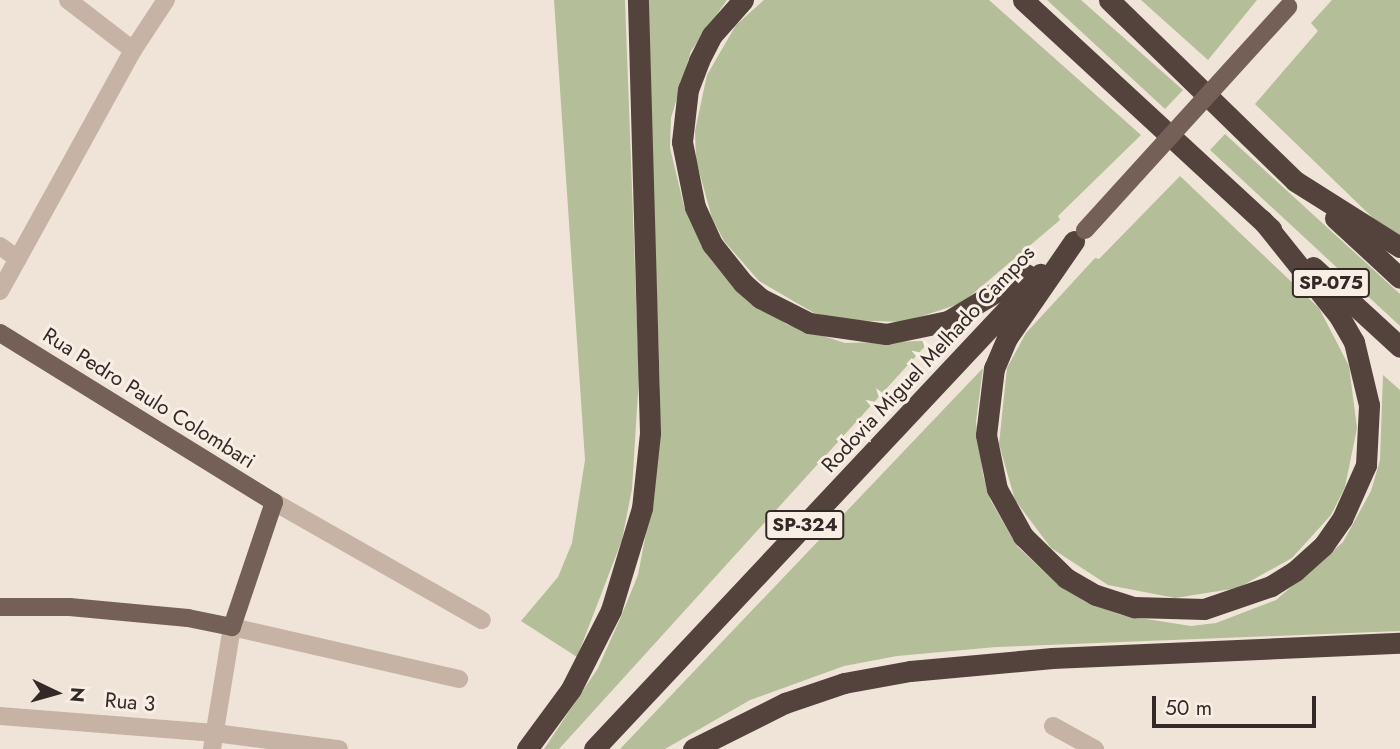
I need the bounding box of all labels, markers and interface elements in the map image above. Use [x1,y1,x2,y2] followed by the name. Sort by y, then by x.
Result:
[816,240,1040,478] street label: Rodovia Miguel Melhado Campos
[1291,268,1371,298] road number: SP-075
[38,322,260,474] street label: Rua Pedro Paulo Colombari
[765,510,845,540] road number: SP-324
[21,658,91,728] north arrow
[1155,682,1320,726] scale bar
[63,686,92,704] text: N
[104,687,156,717] street label: Rua 3
[1165,693,1212,723] text: 50 m

